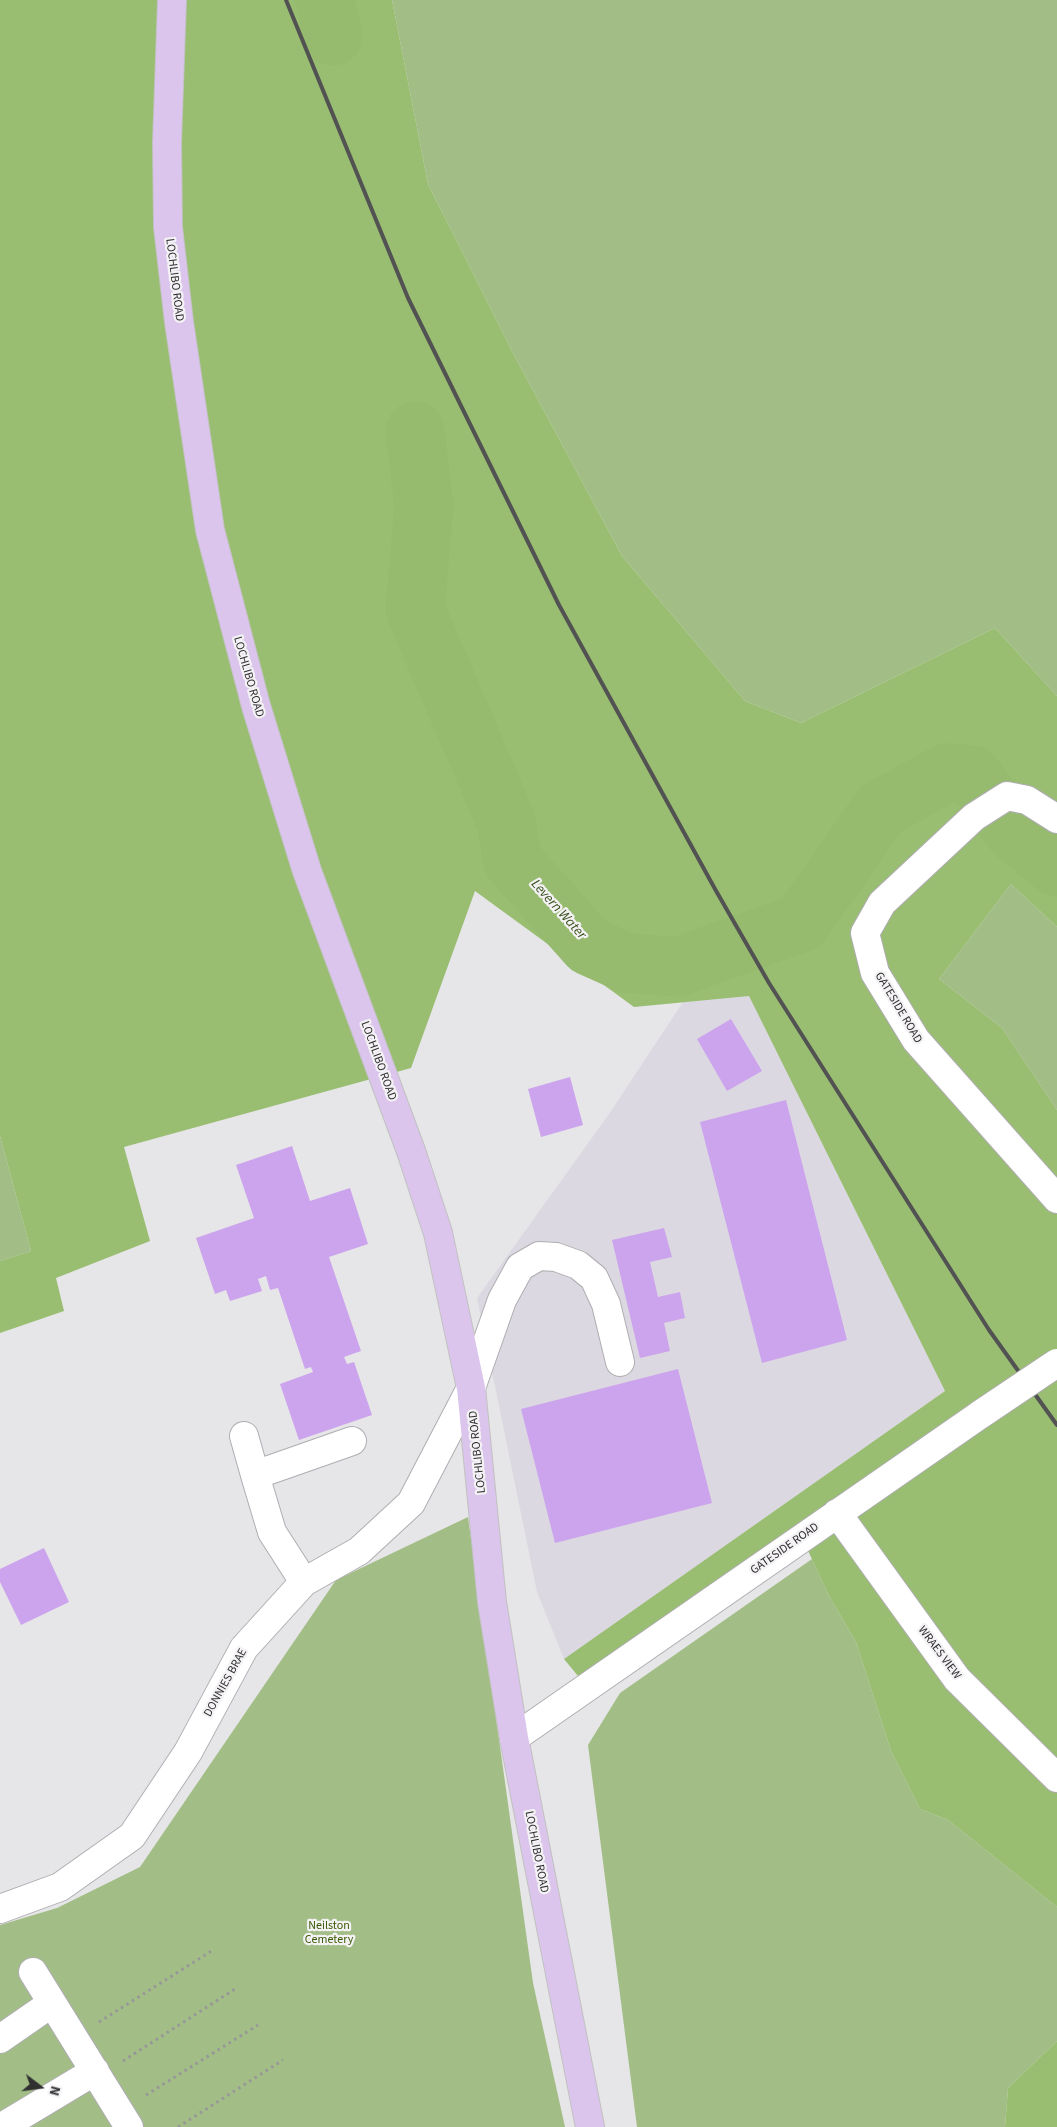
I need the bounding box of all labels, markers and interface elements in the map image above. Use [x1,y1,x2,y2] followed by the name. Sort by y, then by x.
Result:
[162,238,186,322] street label: LOCHLIBO ROAD
[230,635,266,719] street label: LOCHLIBO ROAD
[527,877,589,943] water label: Levern Water
[871,970,925,1046] street label: GATESIDE ROAD
[357,1019,399,1103] street label: LOCHLIBO ROAD
[466,1410,490,1494] street label: LOCHLIBO ROAD
[748,1520,822,1578] street label: GATESIDE ROAD
[914,1624,964,1682] street label: WRAES VIEW
[201,1646,251,1720] street label: DONNIES BRAE
[521,1810,551,1894] street label: LOCHLIBO ROAD
[305,1919,353,1947] park label: Neilston Cemetery
[15,2062,65,2112] north arrow
[44,2084,65,2098] text: N

